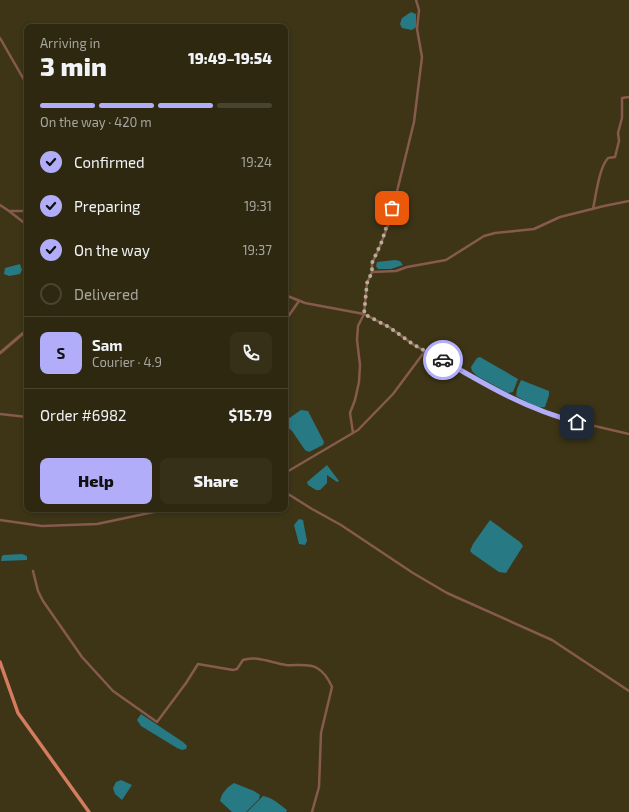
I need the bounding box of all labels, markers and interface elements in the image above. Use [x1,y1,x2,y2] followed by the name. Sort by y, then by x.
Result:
[40,35,100,51] text: Arriving in
[188,49,272,67] text: 19:49–19:54
[40,50,107,81] text: 3 min
[40,114,152,130] text: On the way · 420 m
[40,151,62,173] icon: check
[74,153,145,171] text: Confirmed
[241,154,272,170] text: 19:24
[375,191,409,225] pin
[40,195,62,217] icon: check
[74,197,140,215] text: Preparing
[381,197,403,219] icon: bag
[244,198,272,214] text: 19:31
[40,239,62,261] icon: check
[74,241,150,259] text: On the way
[242,242,272,258] text: 19:37
[74,285,139,303] text: Delivered
[230,332,272,374] button: phone
[92,336,123,354] text: Sam
[423,340,463,380] courier
[57,344,65,362] text: S
[432,349,454,371] icon: car
[92,354,162,370] text: Courier · 4.9
[560,405,594,439] pin
[40,406,127,424] text: Order #6982
[229,406,272,424] text: $15.79
[566,411,588,433] icon: home
[40,458,152,504] button: Help
[160,458,272,504] button: Share

